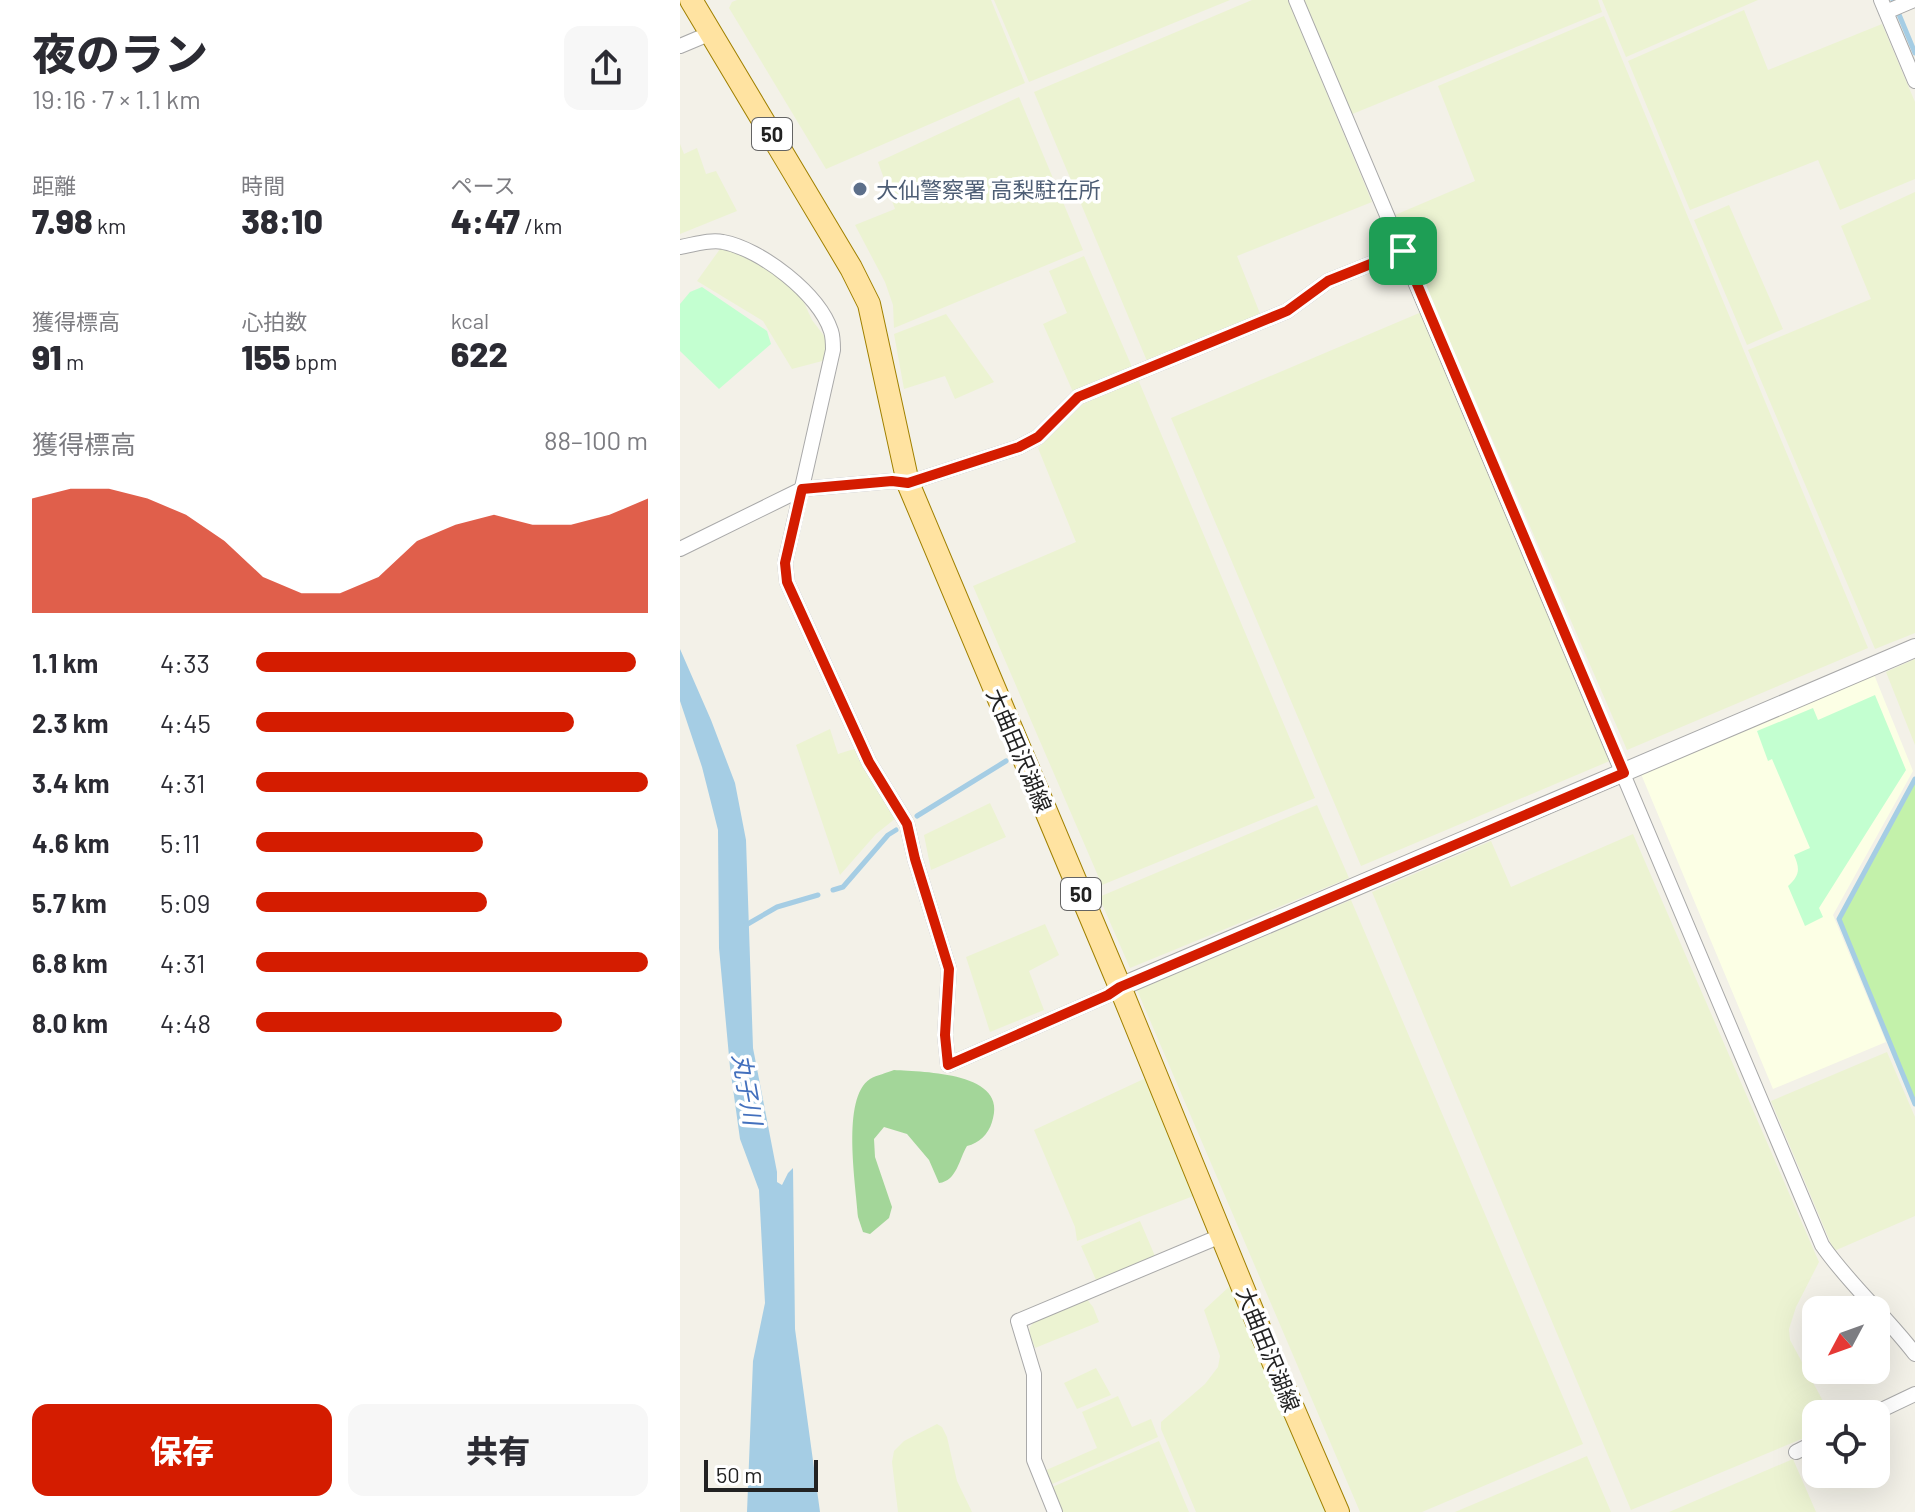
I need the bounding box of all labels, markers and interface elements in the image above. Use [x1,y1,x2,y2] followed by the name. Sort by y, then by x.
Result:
[32,26,208,79] text: 夜のラン
[564,26,648,110] button: share
[32,83,201,114] text: 19:16 · 7 × 1.1 km
[752,118,792,150] road number: 50
[32,172,76,198] text: 距離
[241,172,285,198] text: 時間
[451,172,516,198] text: ペース
[876,176,1100,202] place label: 大仙警察署 高梨駐在所
[851,180,869,198] marker: 大仙警察署 高梨駐在所
[32,200,93,241] text: 7.98
[241,200,323,241] text: 38:10
[451,200,520,241] text: 4:47
[93,212,126,238] text: km
[520,212,562,238] text: /km
[1369,217,1437,285] pin
[1381,229,1425,273] icon: arrive
[451,307,489,333] text: kcal
[32,308,120,334] text: 獲得標高
[241,308,307,334] text: 心拍数
[451,333,508,374] text: 622
[32,336,62,377] text: 91
[241,336,291,377] text: 155
[62,348,84,374] text: m
[291,348,337,374] text: bpm
[544,424,648,455] text: 88–100 m
[32,428,136,459] text: 獲得標高
[32,647,98,678] text: 1.1 km
[160,647,210,678] text: 4:33
[982,684,1058,816] street label: 大曲田沢湖線
[32,707,108,738] text: 2.3 km
[160,707,211,738] text: 4:45
[32,767,110,798] text: 3.4 km
[160,767,205,798] text: 4:31
[32,827,109,858] text: 4.6 km
[160,827,200,858] text: 5:11
[1061,878,1101,910] road number: 50
[32,887,107,918] text: 5.7 km
[160,887,210,918] text: 5:09
[32,947,108,978] text: 6.8 km
[160,947,205,978] text: 4:31
[32,1007,108,1038] text: 8.0 km
[160,1007,211,1038] text: 4:48
[727,1051,769,1130] water label: 丸子川
[1232,1283,1306,1415] street label: 大曲田沢湖線
[1802,1296,1890,1384] north arrow
[1802,1296,1890,1488] map controls
[1802,1400,1890,1488] button: locate
[32,1404,332,1496] button: 保存
[348,1404,648,1496] button: 共有
[704,1456,818,1492] scale bar
[716,1461,762,1487] text: 50 m

